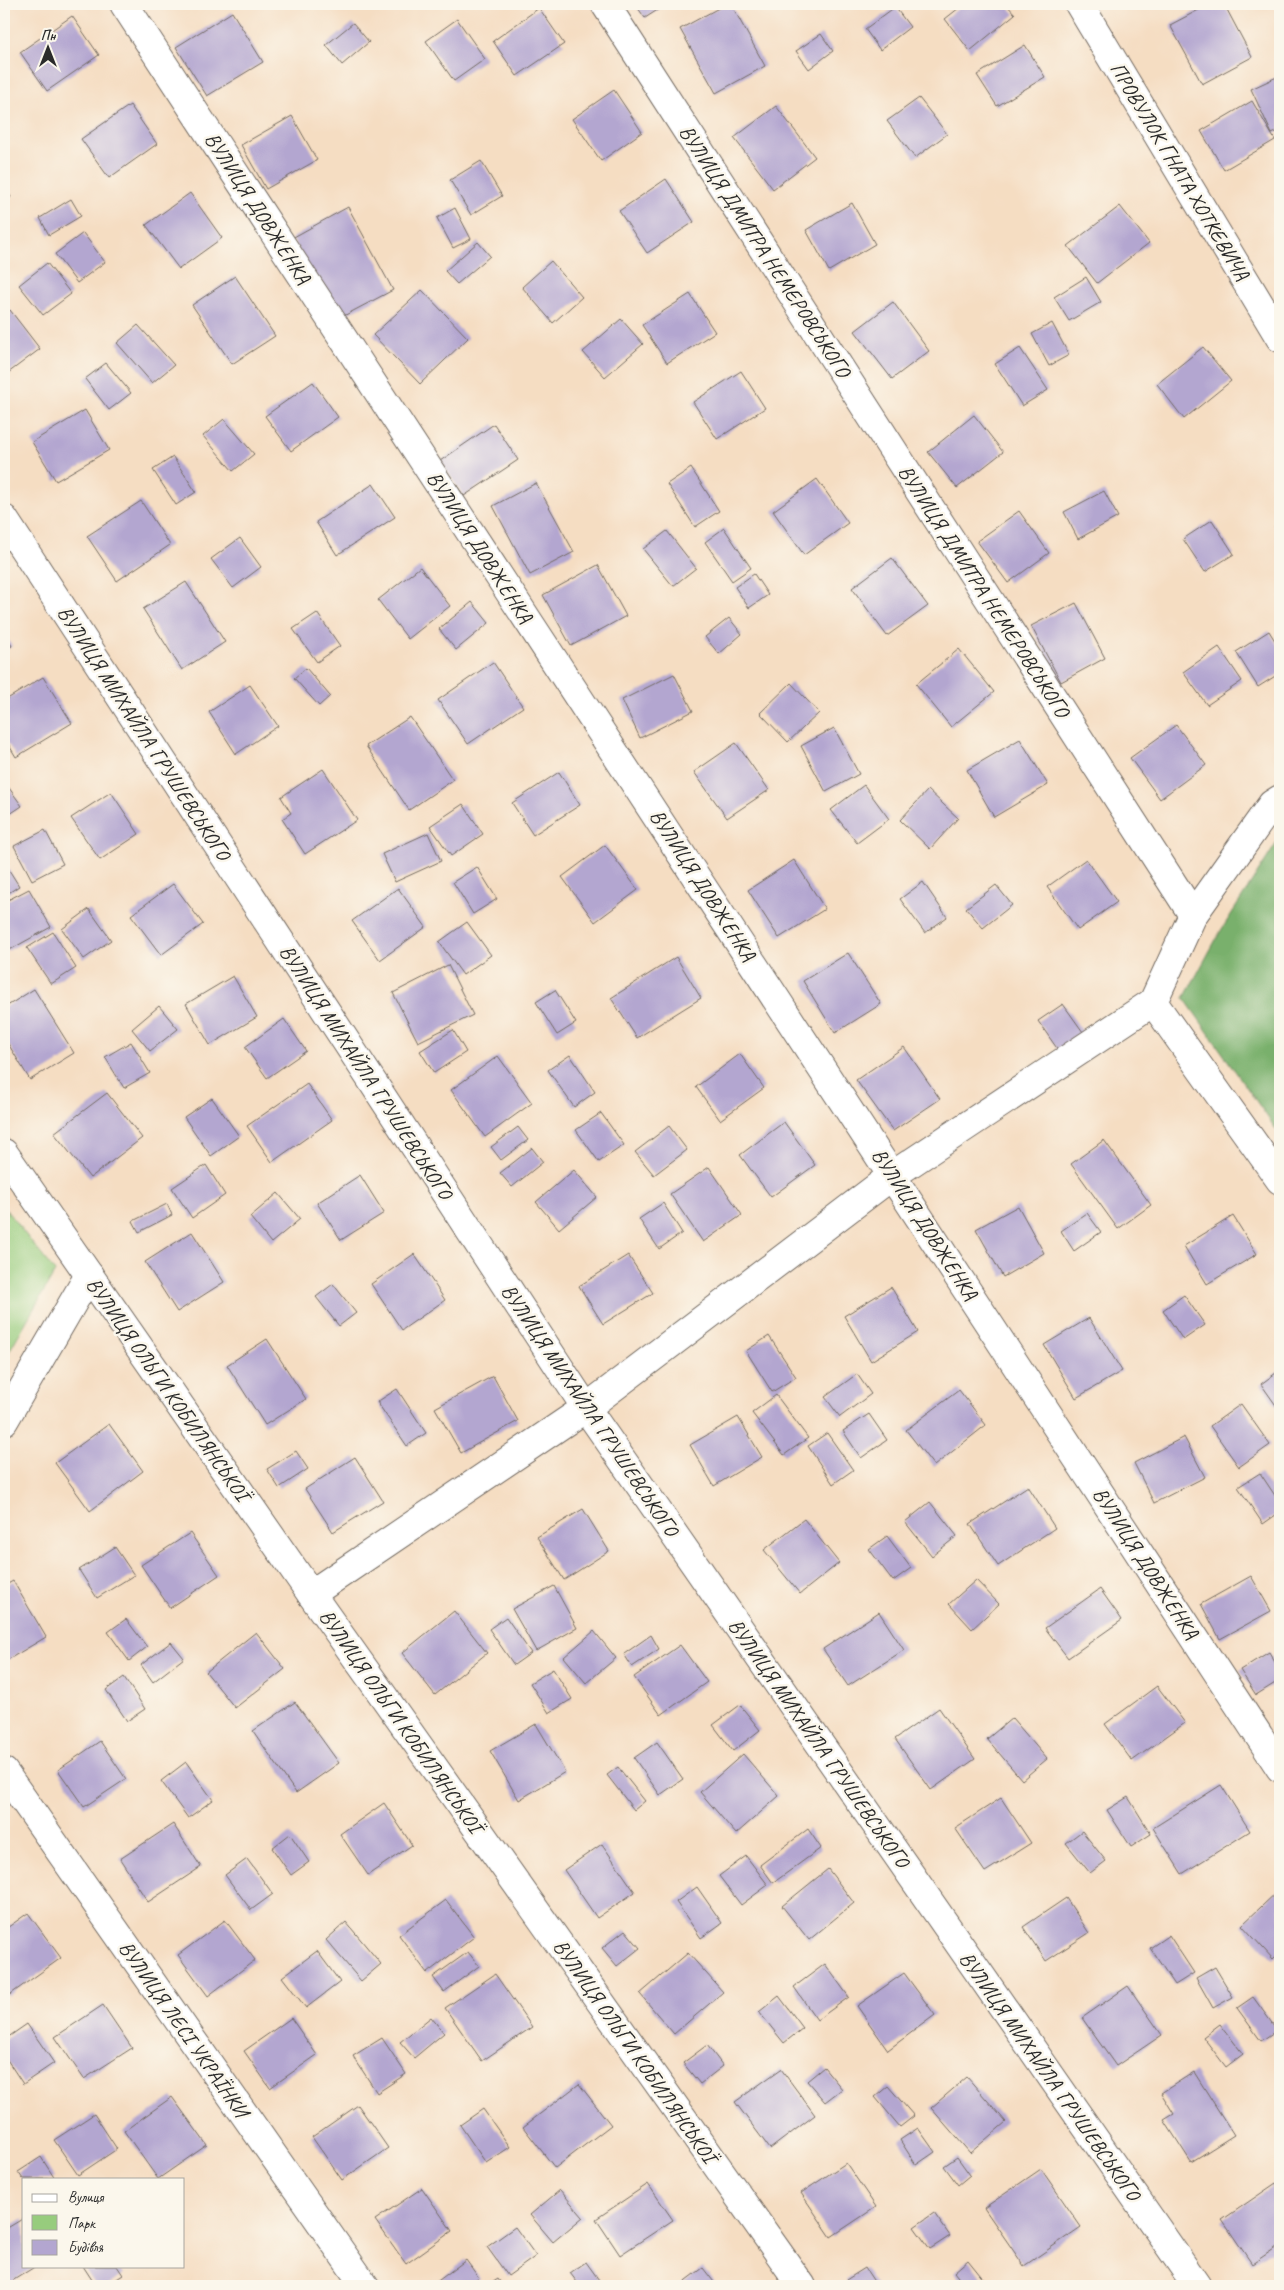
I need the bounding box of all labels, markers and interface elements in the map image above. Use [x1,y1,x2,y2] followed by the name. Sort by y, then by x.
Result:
[22,22,72,72] north arrow
[41,27,56,44] text: Пн
[1105,57,1256,285] street label: ПРОВУЛОК ГНАТА ХОТКЕВИЧА
[674,120,858,384] street label: ВУЛИЦЯ ДМИТРА НЕМЕРОВСЬКОГО
[199,127,317,289] street label: ВУЛИЦЯ ДОВЖЕНКА
[893,460,1077,724] street label: ВУЛИЦЯ ДМИТРА НЕМЕРОВСЬКОГО
[421,466,539,628] street label: ВУЛИЦЯ ДОВЖЕНКА
[52,601,238,867] street label: ВУЛИЦЯ МИХАЙЛА ГРУШЕВСЬКОГО
[644,804,762,966] street label: ВУЛИЦЯ ДОВЖЕНКА
[274,940,460,1206] street label: ВУЛИЦЯ МИХАЙЛА ГРУШЕВСЬКОГО
[866,1143,984,1305] street label: ВУЛИЦЯ ДОВЖЕНКА
[81,1272,258,1509] street label: ВУЛИЦЯ ОЛЬГИ КОБИЛЯНСЬКОЇ
[496,1279,686,1543] street label: ВУЛИЦЯ МИХАЙЛА ГРУШЕВСЬКОГО
[1087,1482,1205,1644] street label: ВУЛИЦЯ ДОВЖЕНКА
[314,1604,491,1841] street label: ВУЛИЦЯ ОЛЬГИ КОБИЛЯНСЬКОЇ
[723,1613,917,1875] street label: ВУЛИЦЯ МИХАЙЛА ГРУШЕВСЬКОГО
[548,1934,725,2171] street label: ВУЛИЦЯ ОЛЬГИ КОБИЛЯНСЬКОЇ
[113,1936,257,2125] street label: ВУЛИЦЯ ЛЕСІ УКРАЇНКИ
[954,1946,1148,2208] street label: ВУЛИЦЯ МИХАЙЛА ГРУШЕВСЬКОГО
[22,2178,185,2268] legend
[68,2188,105,2207] text: Вулиця
[68,2214,96,2233] text: Парк
[68,2238,103,2257] text: Будівля

